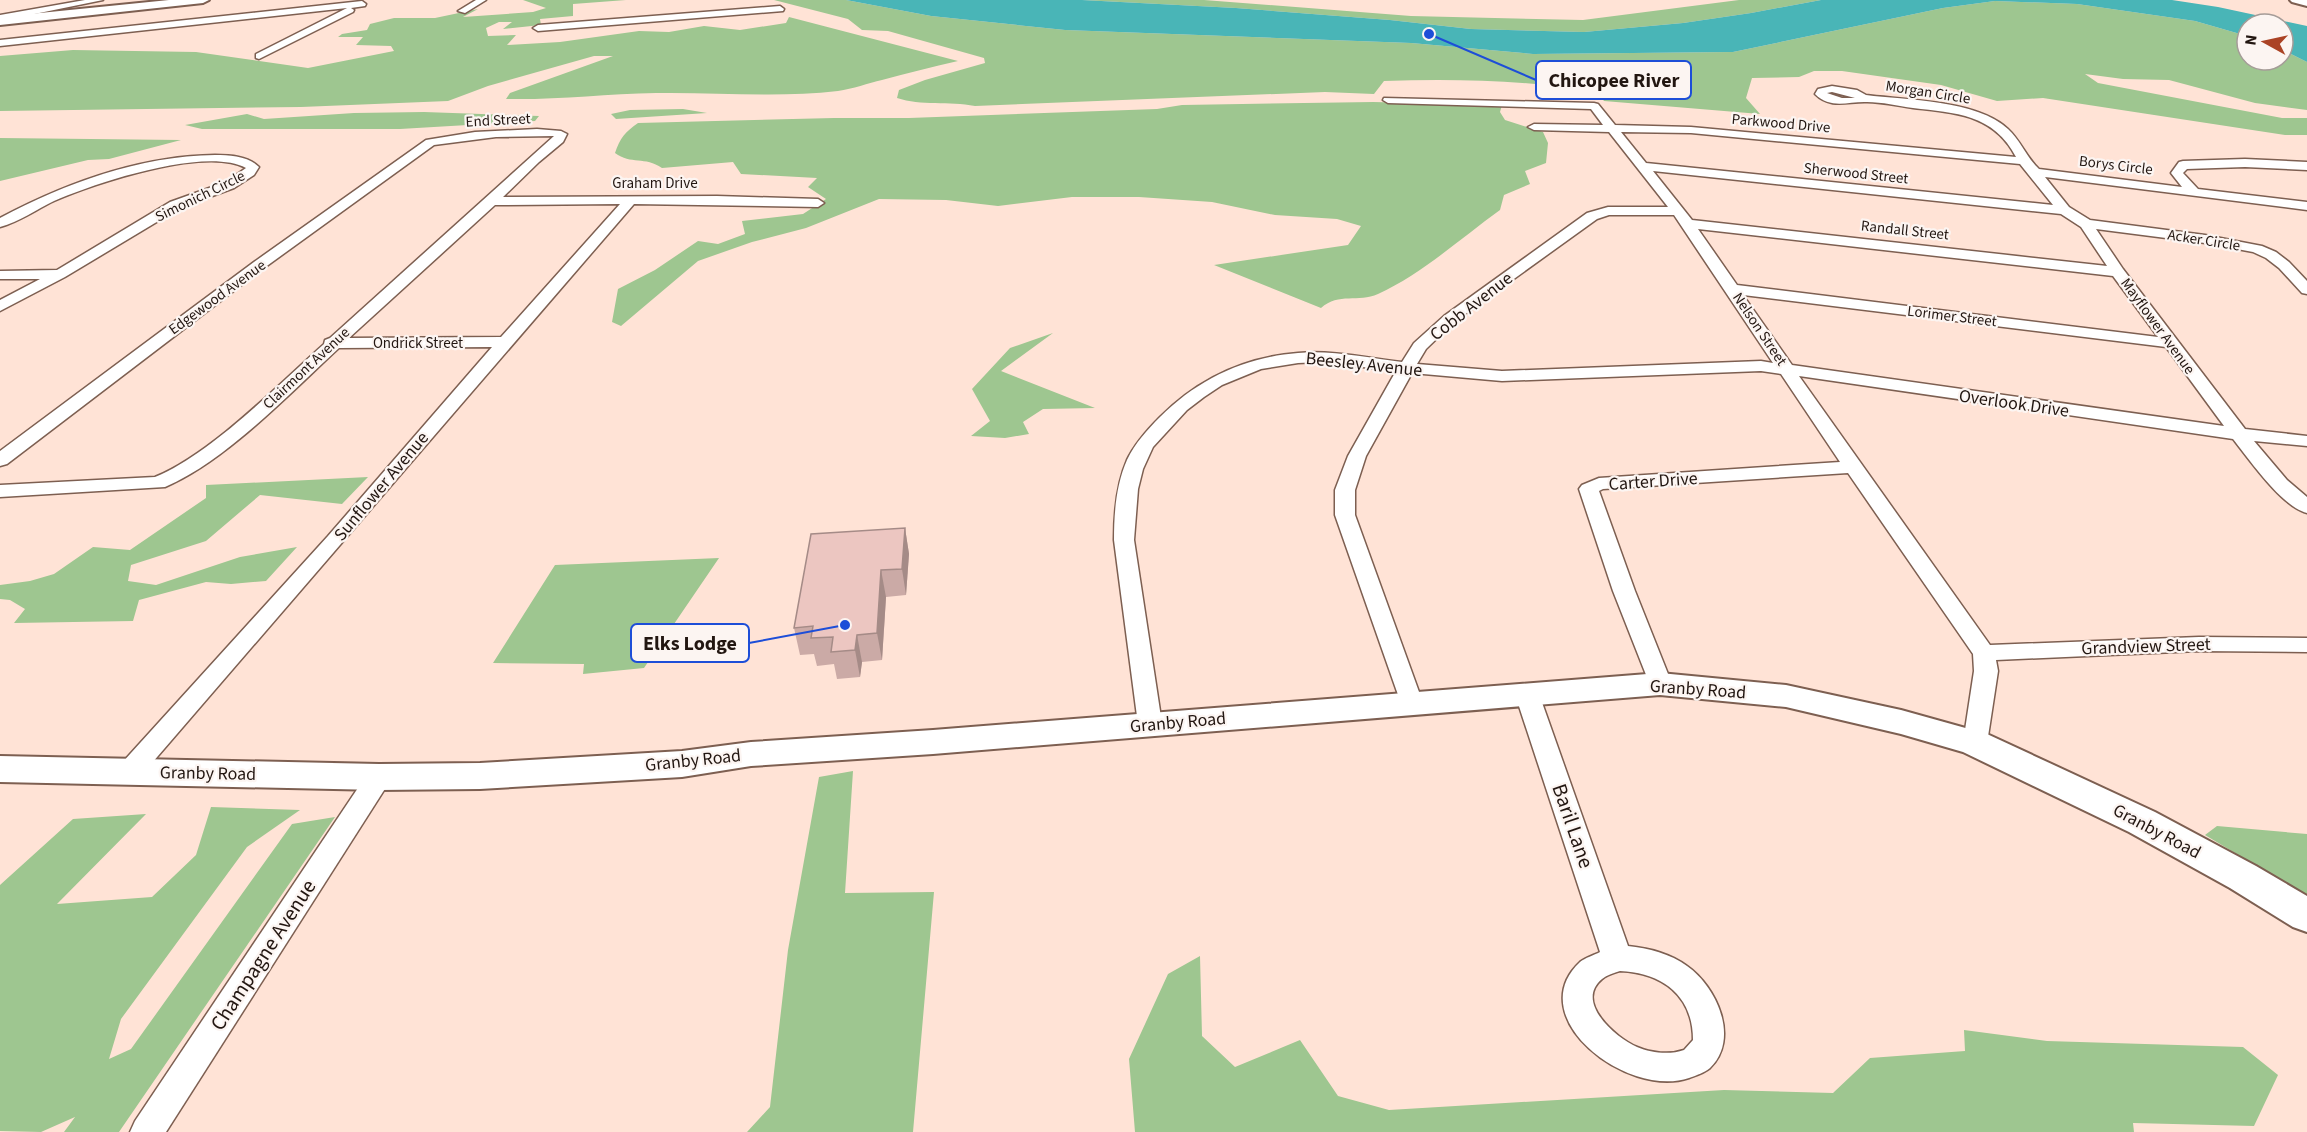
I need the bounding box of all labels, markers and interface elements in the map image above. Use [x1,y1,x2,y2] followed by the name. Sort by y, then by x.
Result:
[2235,12,2295,72] north arrow
[2240,33,2263,47] text: N
[1536,61,1691,99] callout: Chicopee River
[1548,67,1680,95] text: Chicopee River
[1884,75,1972,110] street label: Morgan Circle
[465,108,531,133] street label: End Street
[1731,109,1831,138] street label: Parkwood Drive
[2078,151,2154,180] street label: Borys Circle
[1803,158,1909,189] street label: Sherwood Street
[152,166,249,227] street label: Simonich Circle
[612,173,698,194] street label: Graham Drive
[1860,215,1950,246] street label: Randall Street
[2166,224,2242,257] street label: Acker Circle
[164,255,270,340] street label: Edgewood Avenue
[1425,266,1518,347] street label: Cobb Avenue
[2115,274,2200,379] street label: Mayflower Avenue
[1727,289,1792,370] street label: Nelson Street
[1906,301,1998,332] street label: Lorimer Street
[258,323,354,414] street label: Clairmont Avenue
[373,333,463,354] street label: Ondrick Street
[1304,346,1424,383] street label: Beesley Avenue
[1957,383,2071,424] street label: Overlook Drive
[328,426,435,546] street label: Sunflower Avenue
[1608,466,1698,497] street label: Carter Drive
[631,624,749,662] callout: Elks Lodge
[643,630,737,658] text: Elks Lodge
[2081,632,2211,661] street label: Grandview Street
[1649,674,1747,705] street label: Granby Road
[1129,706,1227,739] street label: Granby Road
[644,743,742,778] street label: Granby Road
[160,760,256,787] street label: Granby Road
[1545,780,1601,872] street label: Baril Lane
[2108,798,2205,865] street label: Granby Road
[203,874,323,1036] street label: Champagne Avenue

